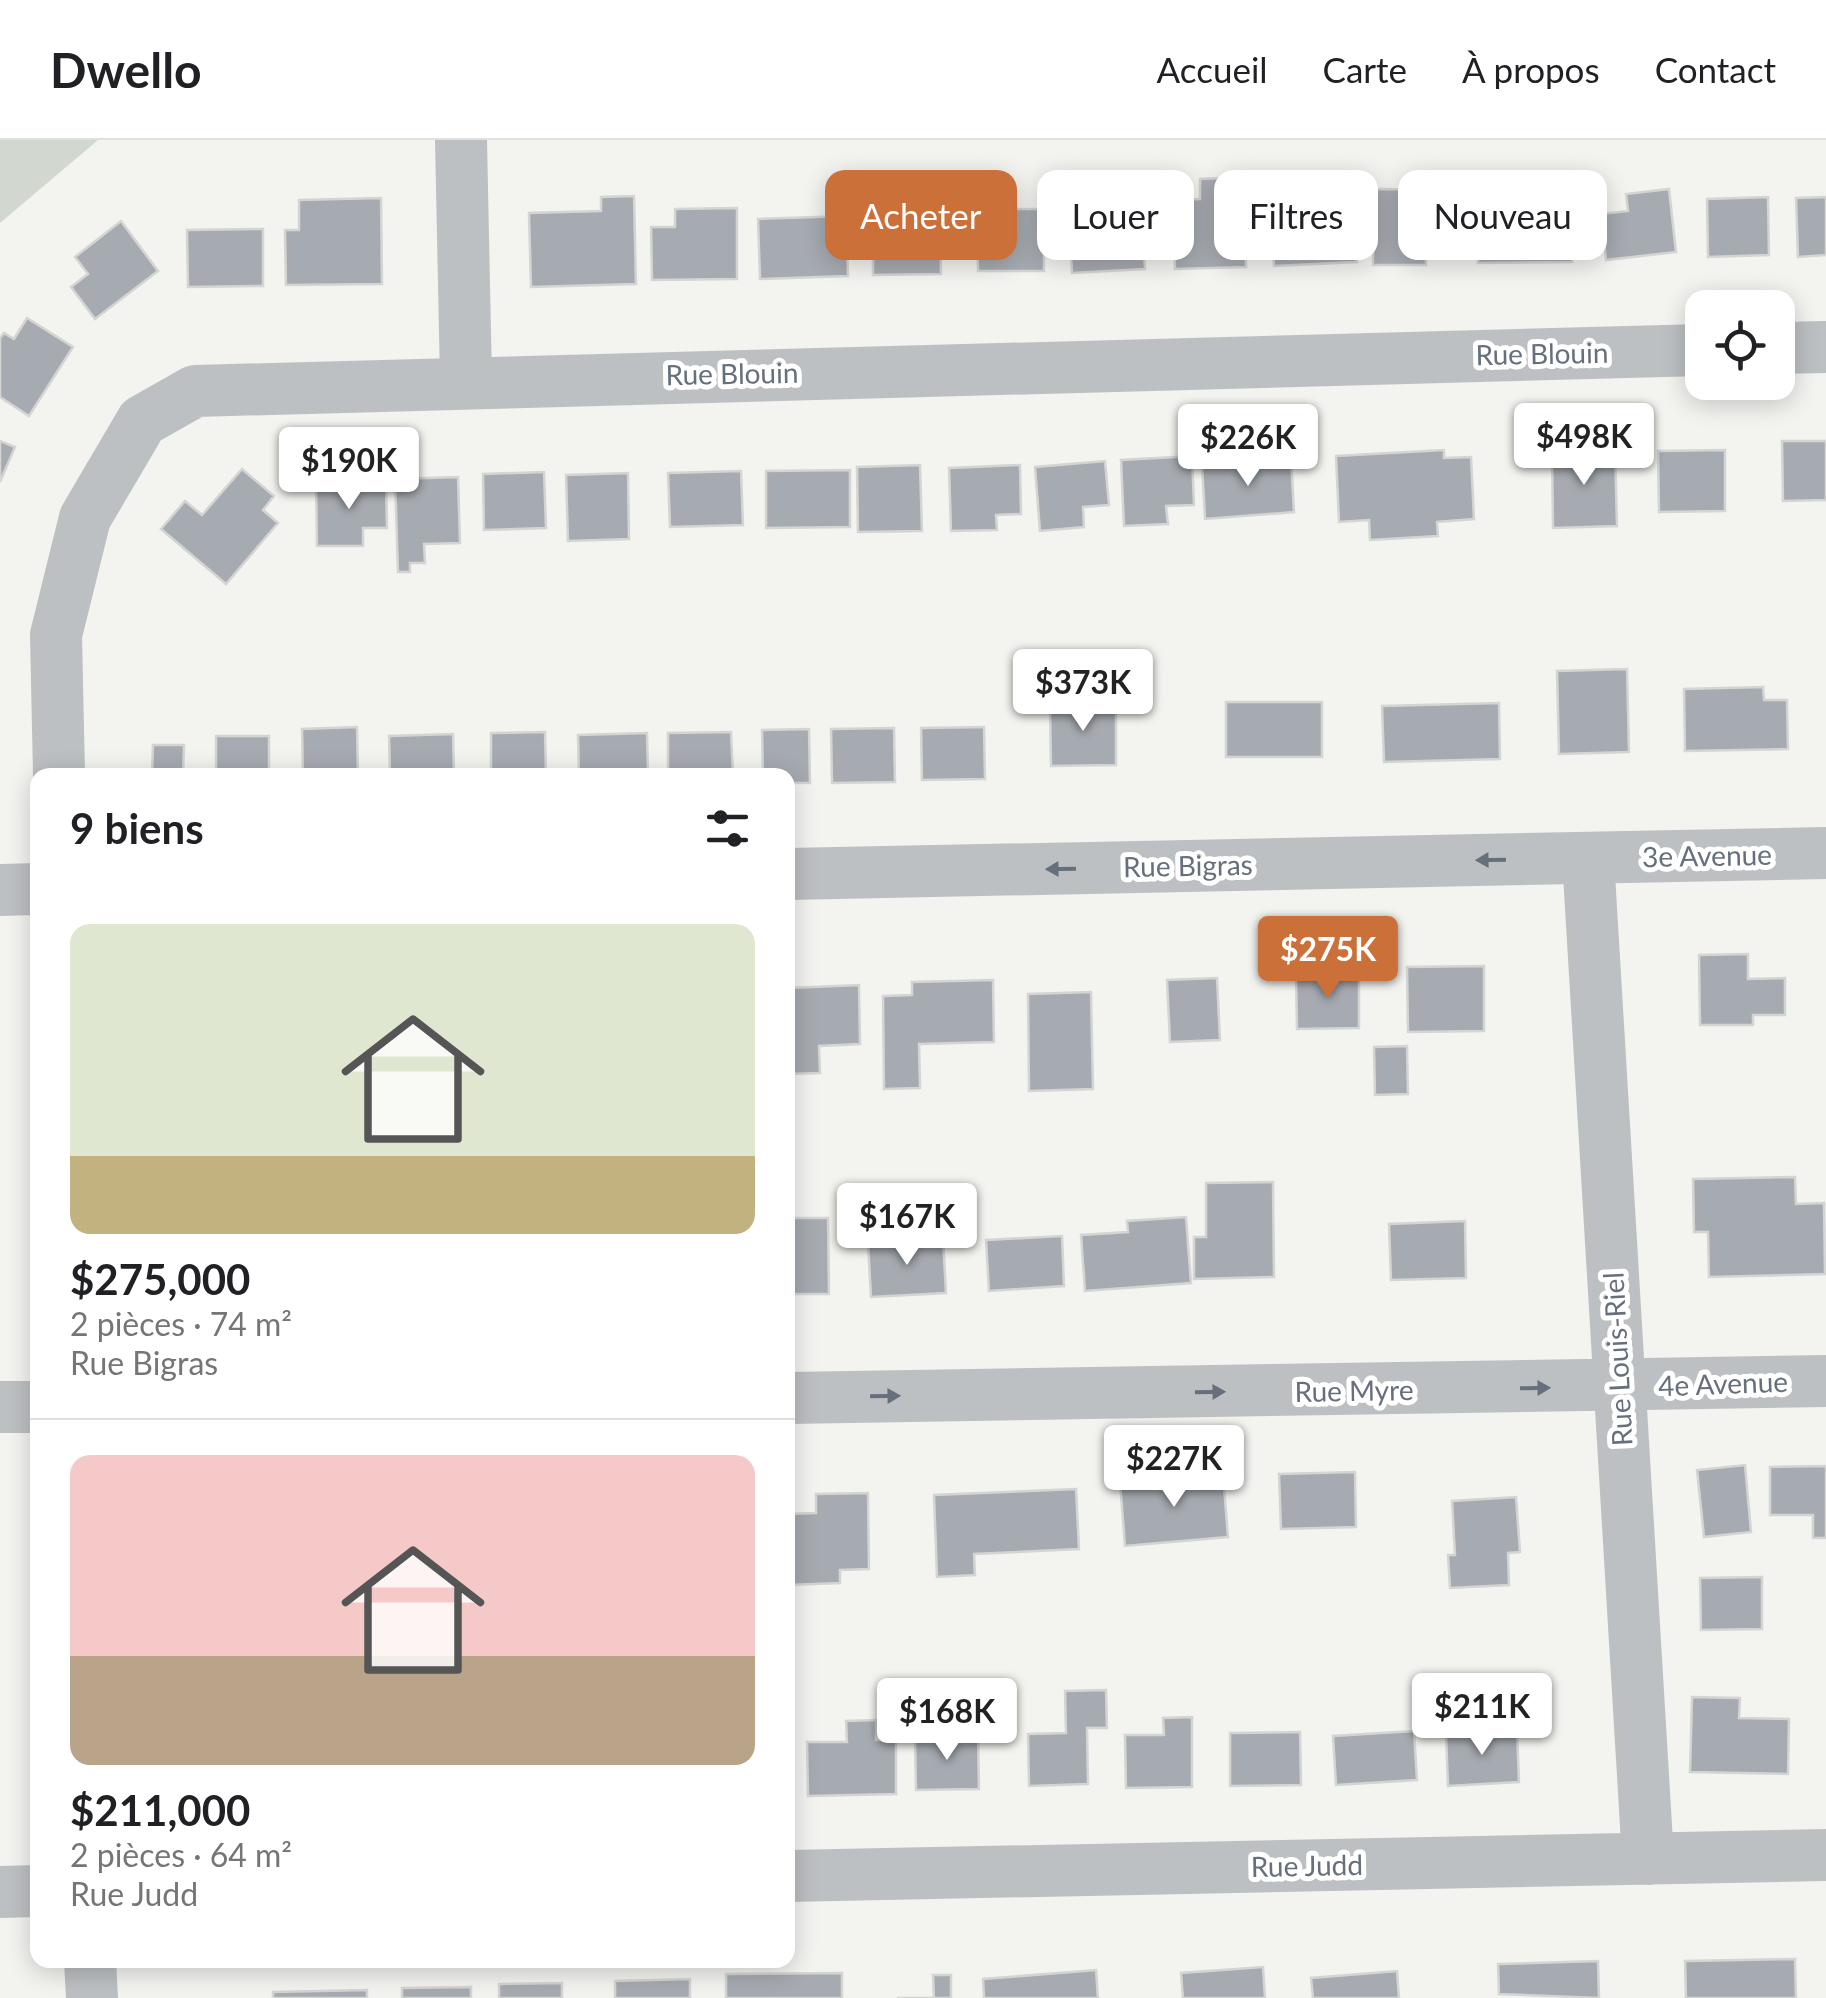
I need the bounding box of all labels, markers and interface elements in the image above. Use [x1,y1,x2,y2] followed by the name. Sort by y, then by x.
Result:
[50,41,202,98] text: Dwello
[1157,48,1268,90] text: Accueil
[1323,48,1407,90] text: Carte
[1462,48,1600,90] text: À propos
[1655,48,1776,90] text: Contact
[825,170,1017,260] chip: Acheter
[1037,170,1194,260] chip: Louer
[1214,170,1378,260] chip: Filtres
[1398,170,1607,260] chip: Nouveau
[1685,290,1795,400] map controls
[1685,290,1795,400] button: locate
[1475,335,1609,371] street label: Rue Blouin
[665,355,799,391] street label: Rue Blouin
[1514,403,1654,488] pin: $498K
[1178,404,1318,489] pin: $226K
[1536,416,1632,455] text: $498K
[1200,417,1296,456] text: $226K
[279,427,419,512] pin: $190K
[301,440,397,479] text: $190K
[1013,649,1153,734] pin: $373K
[1035,662,1131,701] text: $373K
[700,801,755,856] icon: filters
[70,803,204,853] text: 9 biens
[1642,837,1772,873] street label: 3e Avenue
[1123,847,1253,883] street label: Rue Bigras
[1474,853,1506,869] one-way arrow
[1044,861,1076,877] one-way arrow
[1258,916,1398,1001] pin: $275K
[1280,929,1376,968] text: $275K
[323,989,503,1169] icon: home
[837,1183,977,1268] pin: $167K
[859,1196,955,1235] text: $167K
[70,1254,250,1304] text: $275,000
[1595,1271,1639,1447] street label: Rue Louis-Riel
[70,1304,292,1343] text: 2 pièces · 74 m²
[70,1343,218,1382] text: Rue Bigras
[1657,1364,1788,1402] street label: 4e Avenue
[1294,1372,1414,1408] street label: Rue Myre
[1519,1380,1551,1396] one-way arrow
[1194,1384,1226,1400] one-way arrow
[869,1388,901,1404] one-way arrow
[1104,1425,1244,1510] pin: $227K
[1126,1438,1222,1477] text: $227K
[323,1520,503,1700] icon: home
[1412,1673,1552,1758] pin: $211K
[877,1678,1017,1763] pin: $168K
[1434,1686,1530,1725] text: $211K
[899,1691,995,1730] text: $168K
[70,1785,250,1835] text: $211,000
[70,1835,292,1874] text: 2 pièces · 64 m²
[1251,1847,1363,1883] street label: Rue Judd
[70,1874,198,1913] text: Rue Judd

